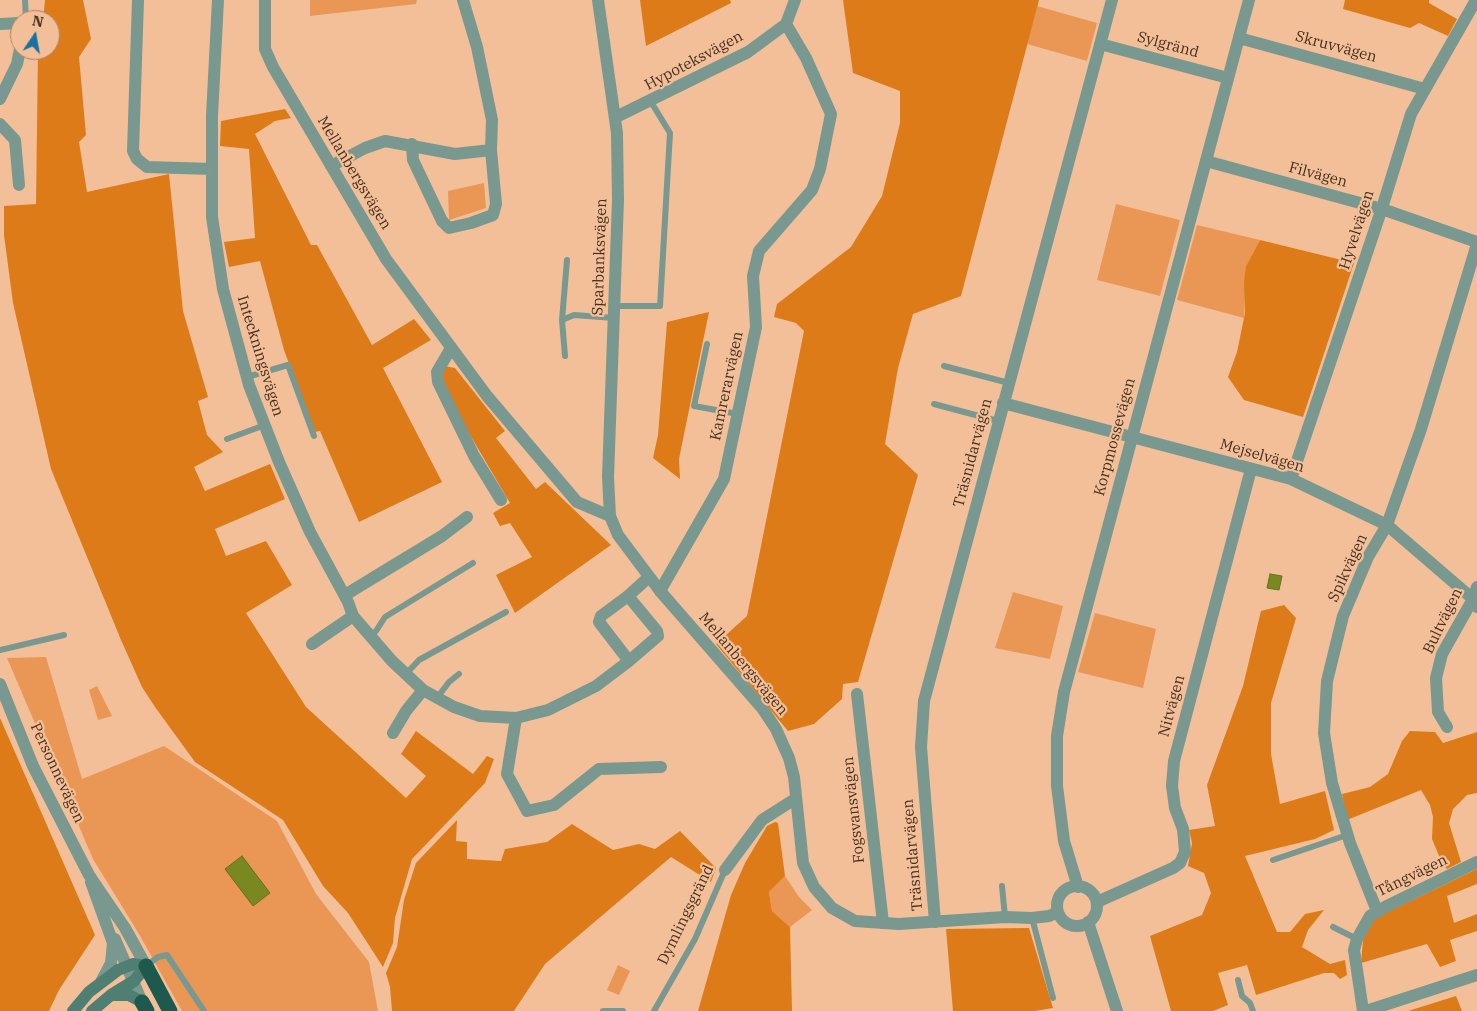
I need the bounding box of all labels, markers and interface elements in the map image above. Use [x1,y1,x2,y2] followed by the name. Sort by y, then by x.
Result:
[10,10,60,60] north arrow
[31,11,45,31] text: N
[1293,27,1379,67] street label: Skruvvägen
[642,28,746,94] street label: Hypoteksvägen
[1135,28,1201,62] street label: Sylgränd
[313,113,395,233] street label: Mellanbergsvägen
[1287,159,1349,191] street label: Filvägen
[1336,188,1378,272] street label: Hyvelvägen
[589,198,611,316] street label: Sparbanksvägen
[233,293,287,419] street label: Inteckningsvägen
[707,330,747,442] street label: Kamrerarvägen
[1091,376,1139,498] street label: Korpmossevägen
[950,397,996,509] street label: Träsnidarvägen
[1218,435,1306,477] street label: Mejselvägen
[1324,531,1372,605] street label: Spikvägen
[1419,585,1467,657] street label: Bultvägen
[695,609,791,719] street label: Mellanbergsvägen
[1155,673,1189,739] street label: Nitvägen
[26,720,88,826] street label: Personnevägen
[839,756,869,864] street label: Fogsvansvägen
[899,798,927,912] street label: Träsnidarvägen
[1374,851,1450,901] street label: Tångvägen
[654,862,718,968] street label: Dymlingsgränd

